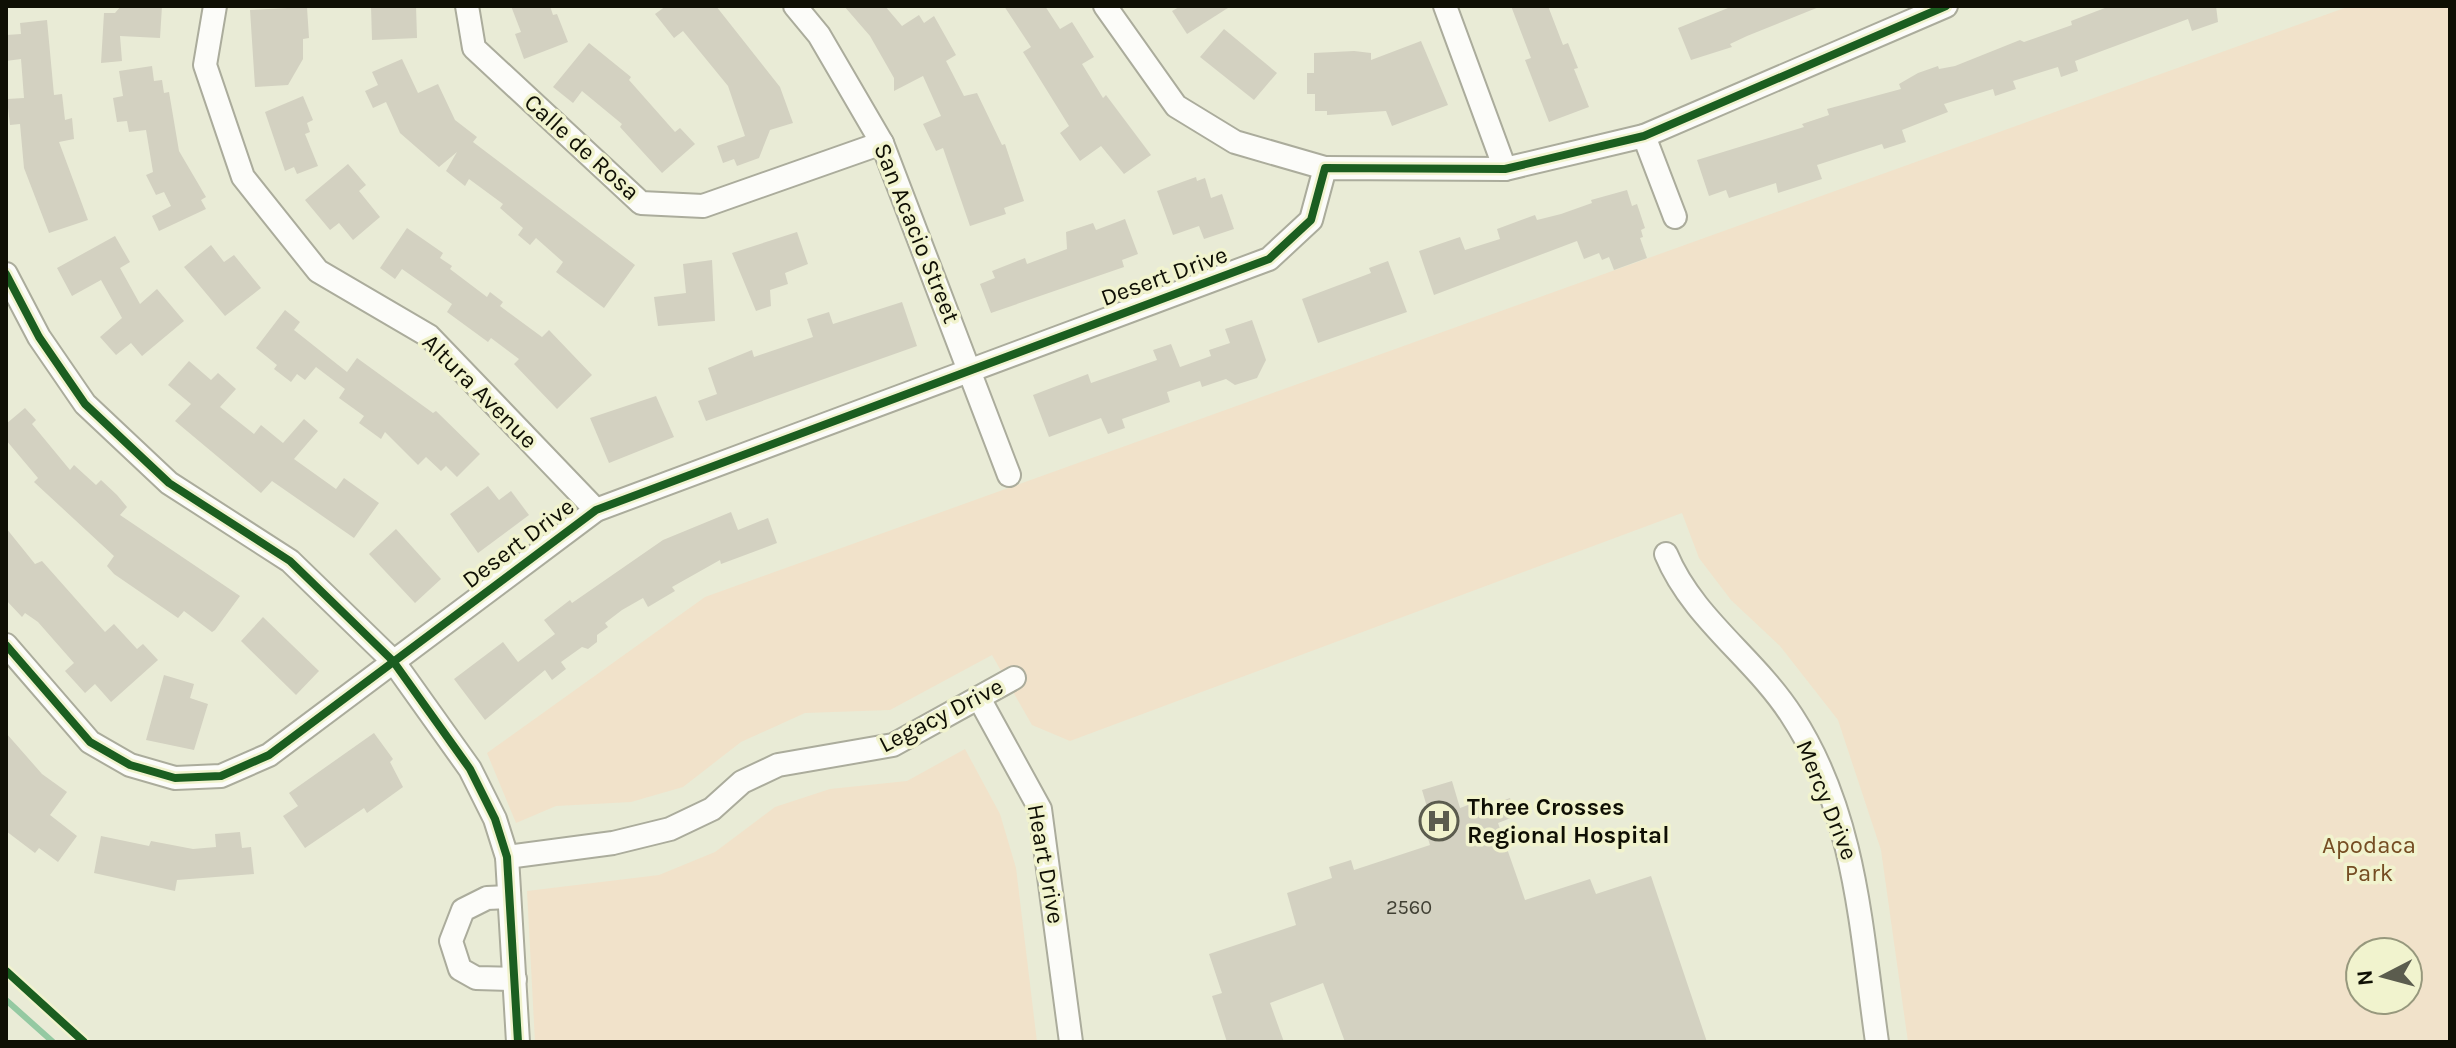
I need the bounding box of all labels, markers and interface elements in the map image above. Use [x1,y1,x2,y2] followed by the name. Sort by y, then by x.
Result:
[519,88,645,206] street label: Calle de Rosa
[868,139,966,327] street label: San Acacio Street
[1097,240,1231,312] street label: Desert Drive
[417,328,543,454] street label: Altura Avenue
[457,492,579,594] street label: Desert Drive
[874,672,1008,758] street label: Legacy Drive
[1790,736,1864,864] street label: Mercy Drive
[1467,793,1669,849] place label: Three Crosses Regional Hospital
[1418,800,1460,842] hospital icon: Three Crosses Regional Hospital
[1022,802,1070,926] street label: Heart Drive
[2322,831,2416,887] park label: Apodaca Park
[1386,896,1432,919] house number: 2560
[2344,936,2424,1016] north arrow
[2351,969,2379,987] text: N

